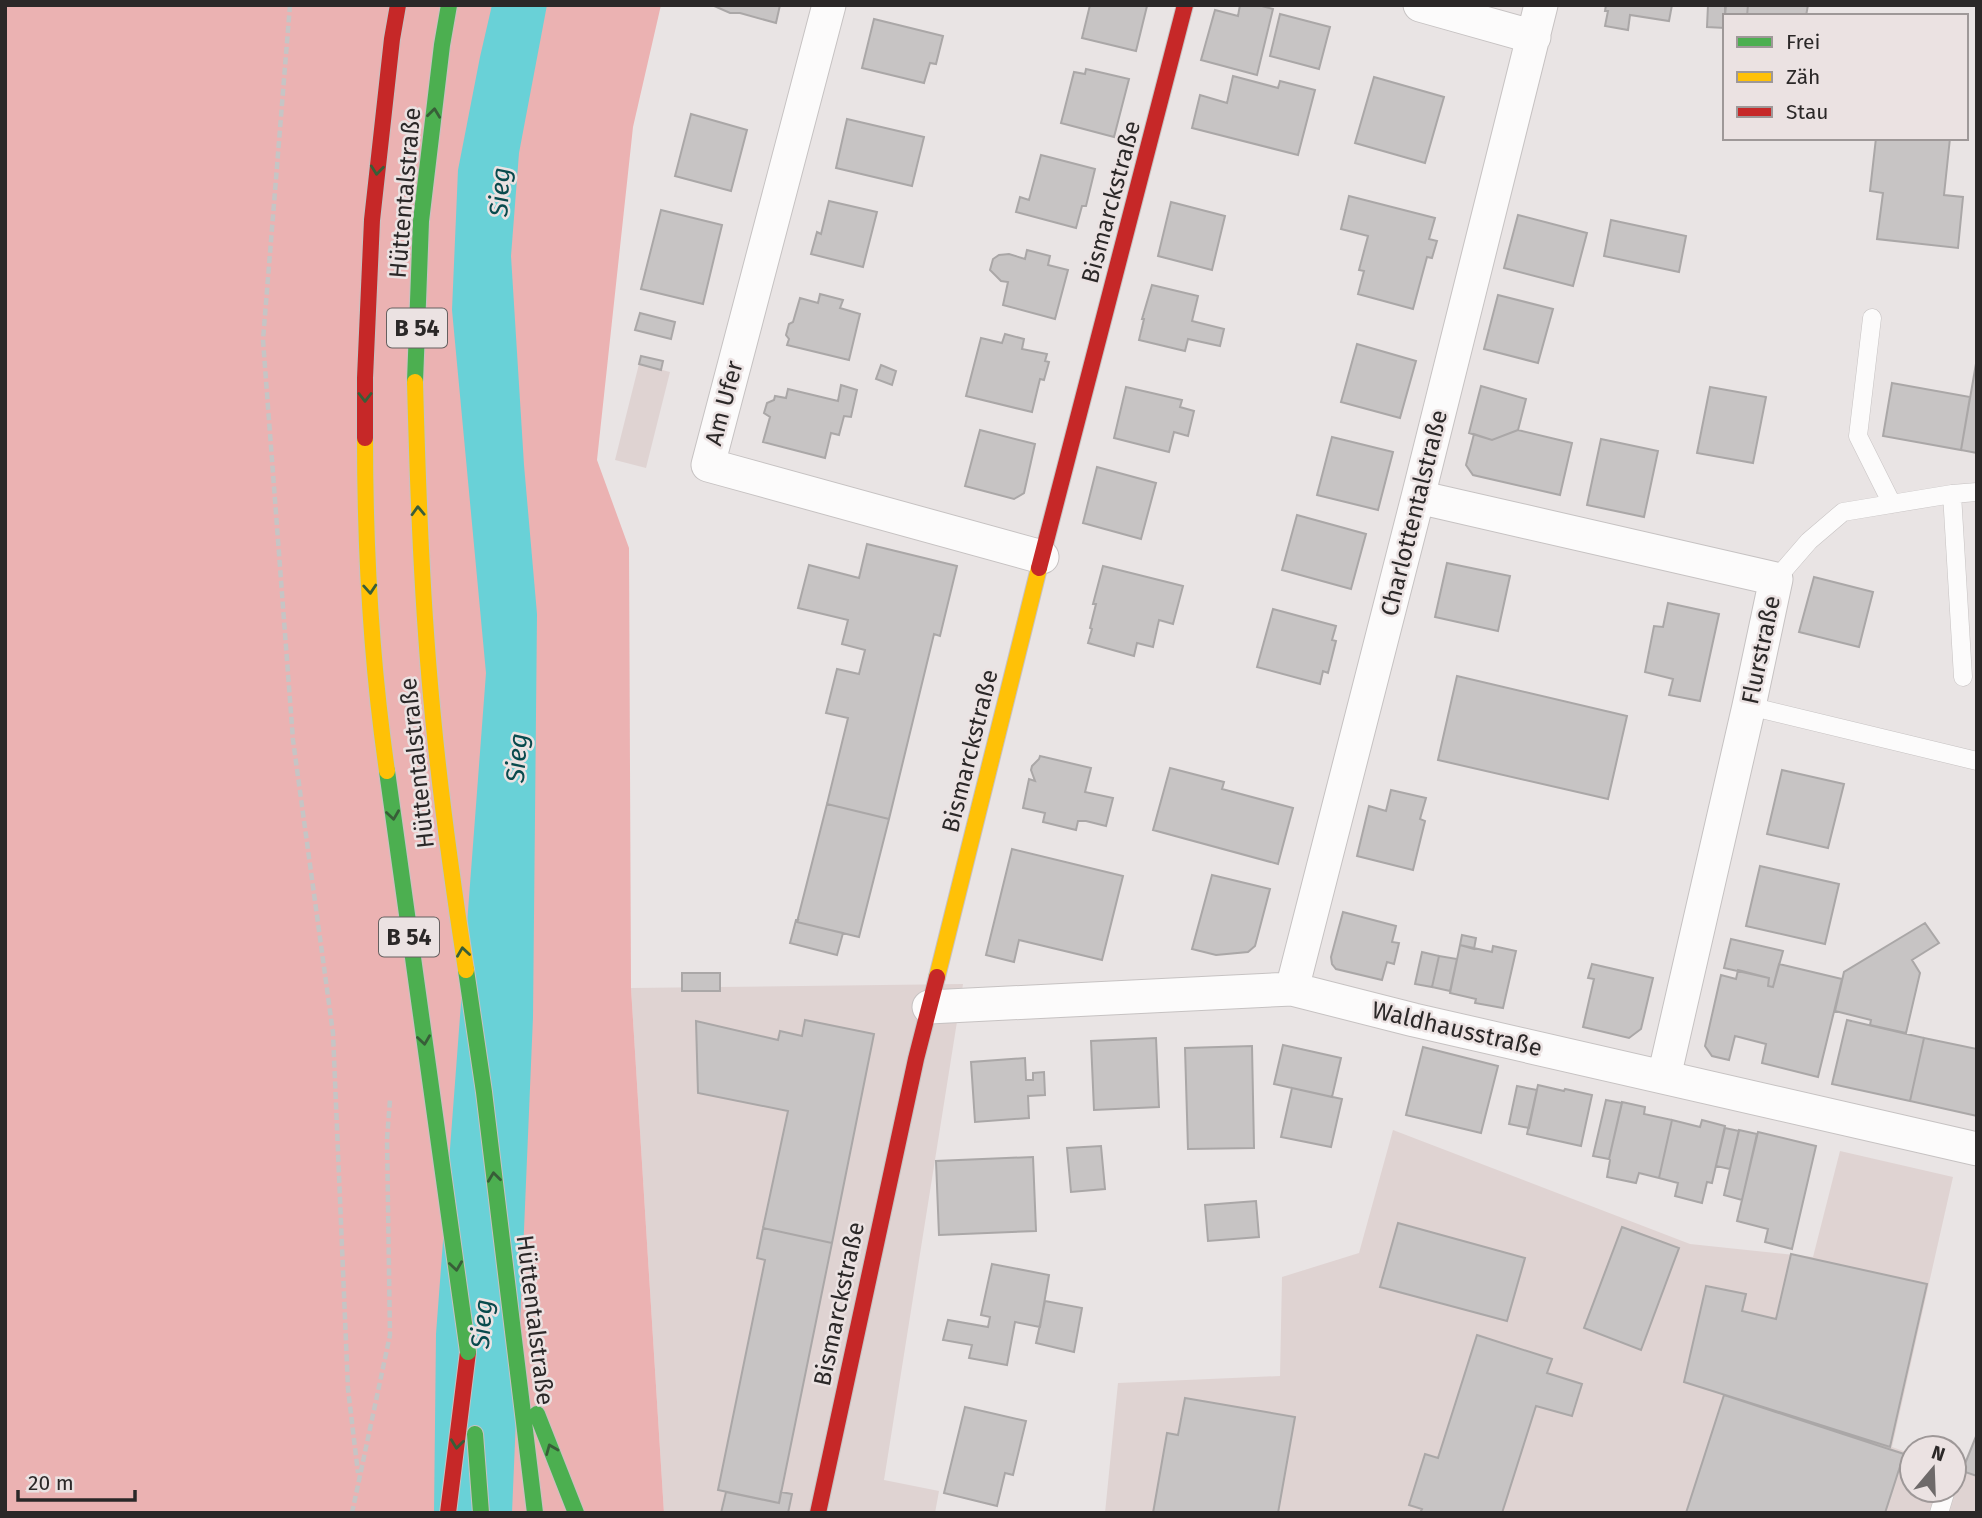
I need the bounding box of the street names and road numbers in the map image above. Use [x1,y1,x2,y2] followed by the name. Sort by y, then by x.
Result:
[384,106,426,280] street label: Hüttentalstraße
[1076,118,1146,286] street label: Bismarckstraße
[387,308,447,348] road number: B 54
[699,357,749,449] street label: Am Ufer
[1375,407,1453,619] street label: Charlottentalstraße
[1736,593,1786,707] street label: Flurstraße
[936,667,1004,835] street label: Bismarckstraße
[394,676,440,850] street label: Hüttentalstraße
[379,918,439,956] road number: B 54
[1369,996,1545,1062] street label: Waldhausstraße
[808,1219,870,1389] street label: Bismarckstraße
[511,1233,559,1407] street label: Hüttentalstraße

